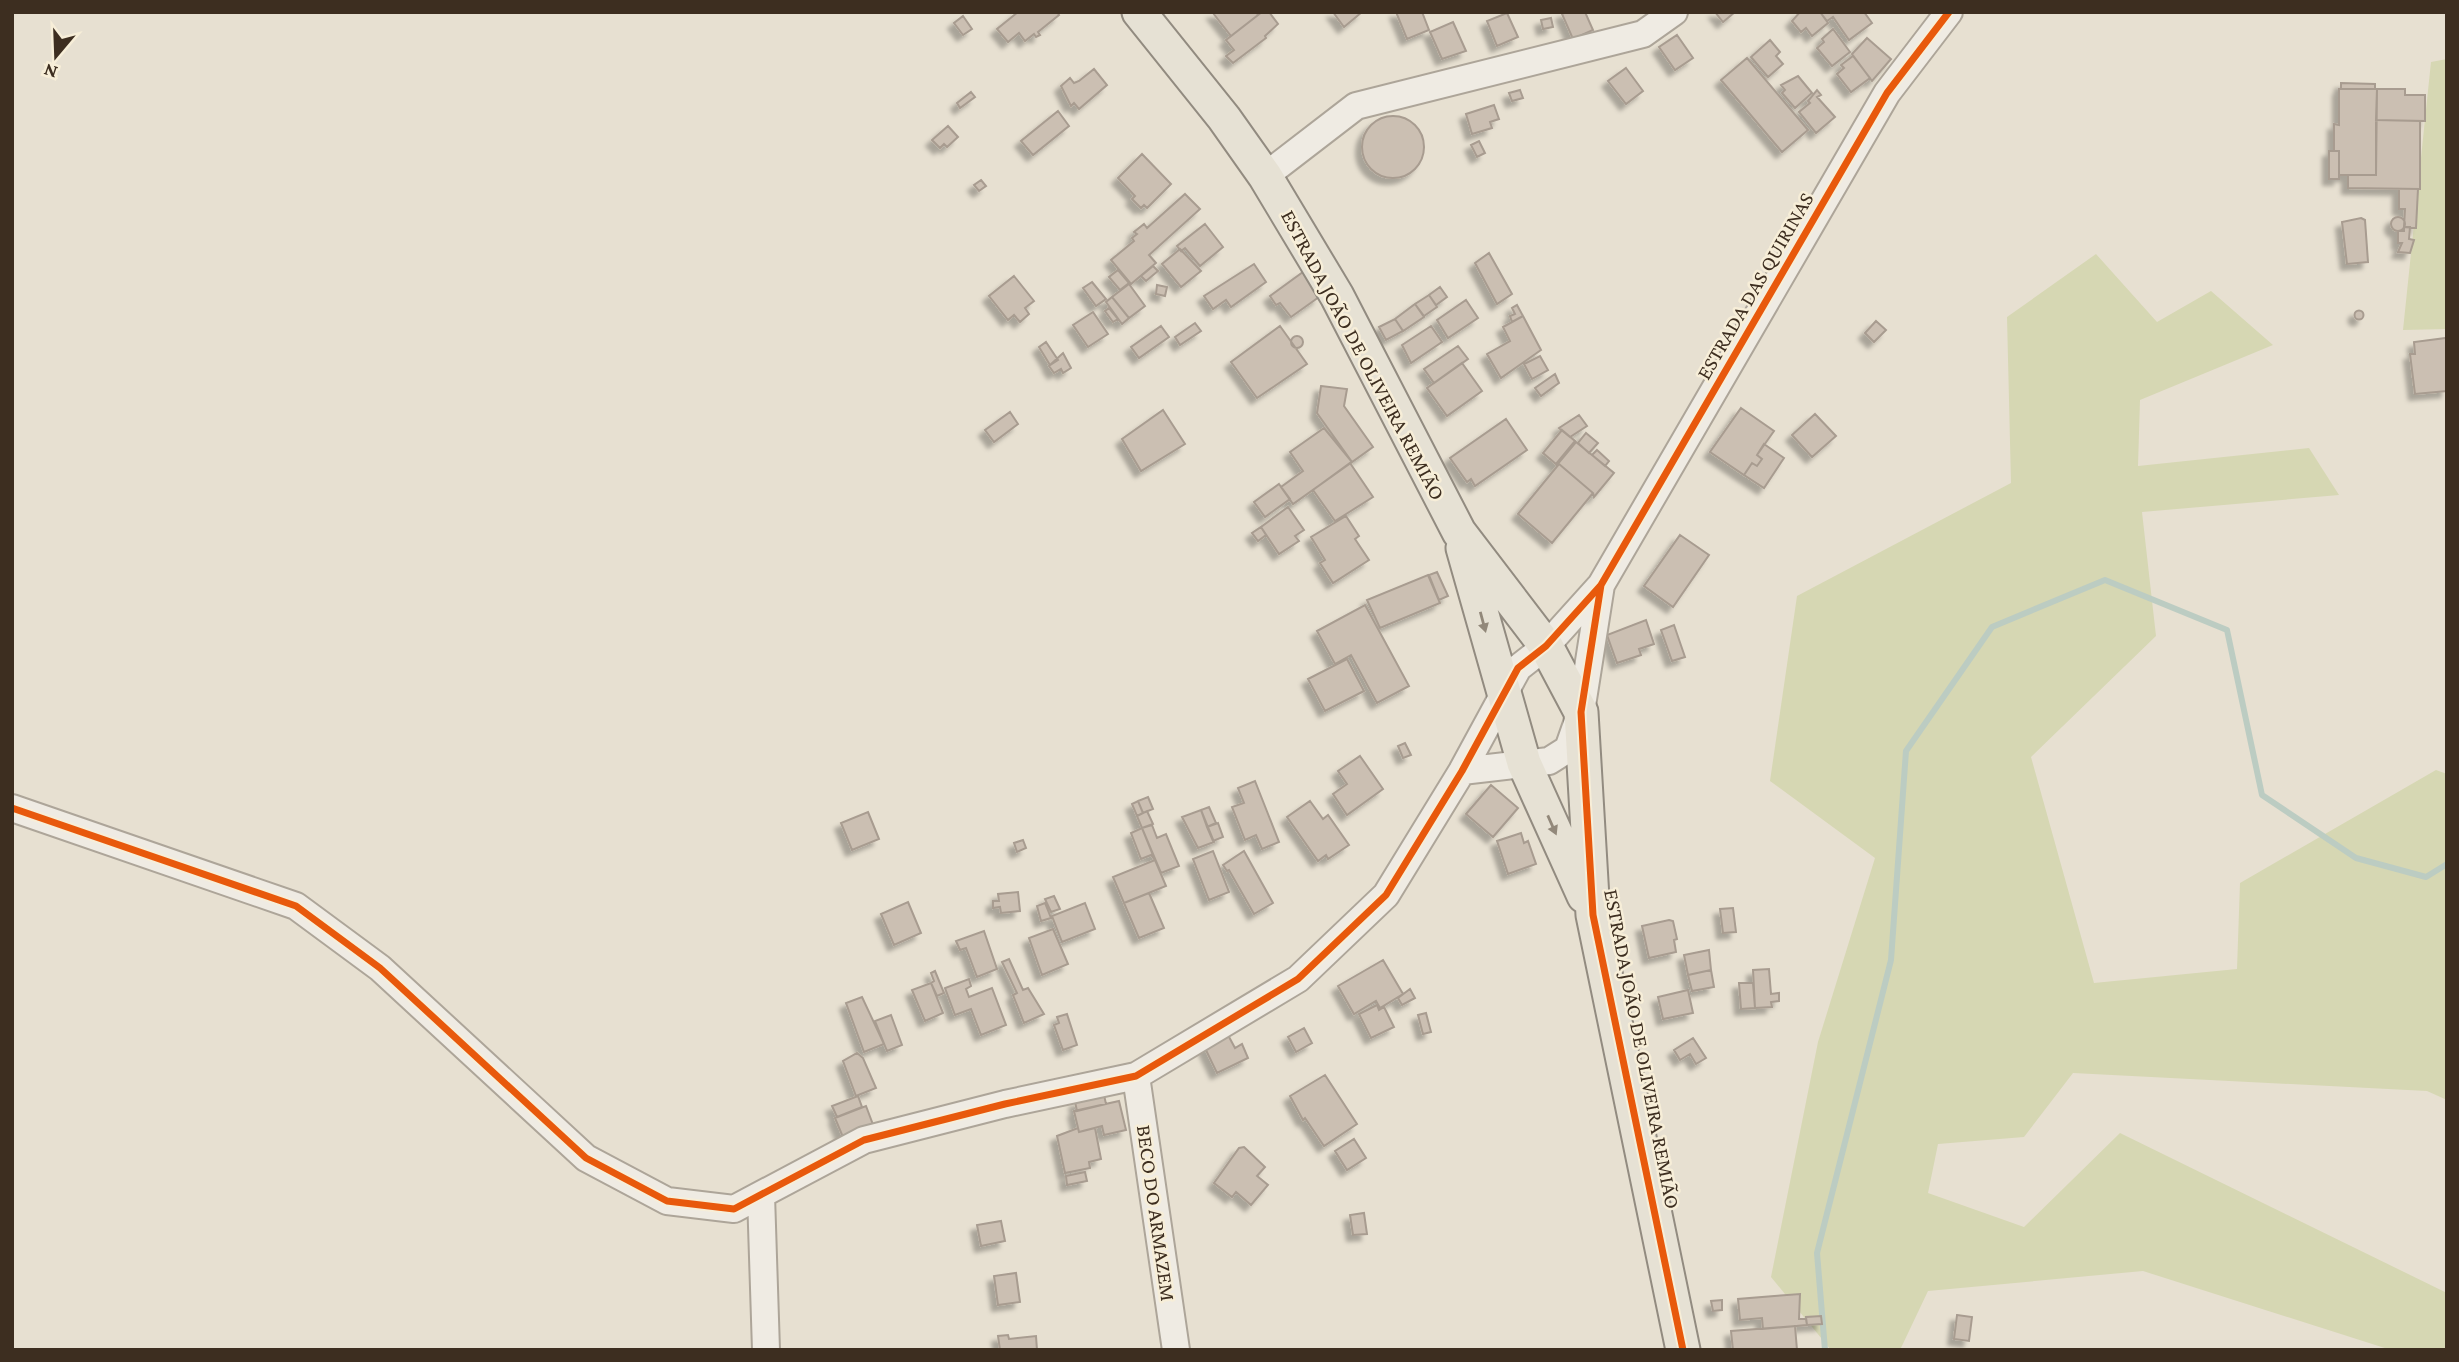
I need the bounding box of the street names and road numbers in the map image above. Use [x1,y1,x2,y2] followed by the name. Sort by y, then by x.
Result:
[1692,188,1819,384] street label: ESTRADA DAS QUIRINAS
[1276,206,1450,504] street label: ESTRADA JOÃO DE OLIVEIRA REMIÃO
[1599,887,1685,1211] street label: ESTRADA JOÃO DE OLIVEIRA REMIÃO
[1132,1123,1180,1303] street label: BECO DO ARMAZEM

